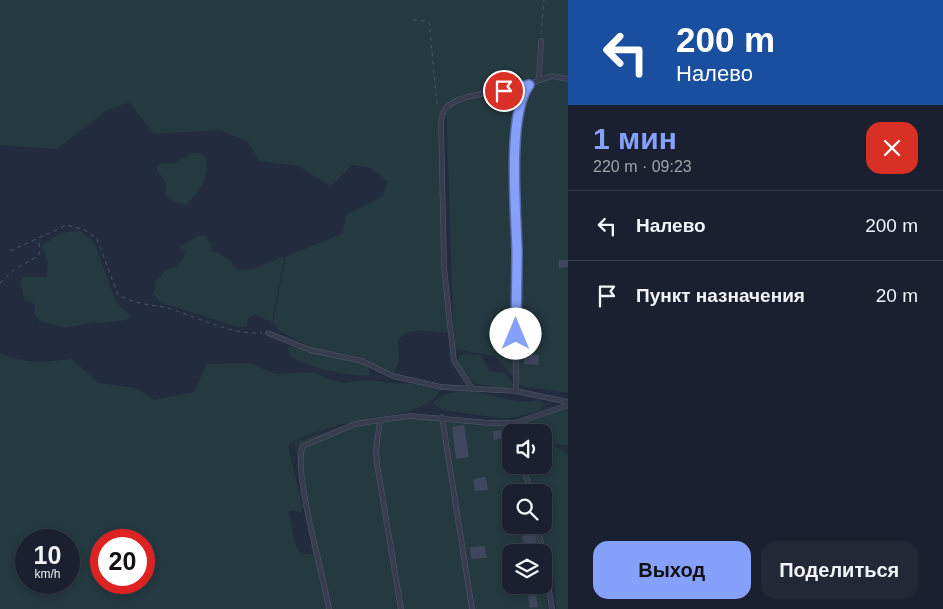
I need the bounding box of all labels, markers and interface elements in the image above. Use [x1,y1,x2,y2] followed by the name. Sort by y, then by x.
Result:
[593,20,658,85] icon: left
[676,20,775,59] text: 200 m
[676,61,753,86] text: Налево
[483,70,525,112] pin
[490,77,518,105] icon: arrive
[593,122,677,155] text: 1 мин
[866,122,918,174] button: close
[593,158,692,175] text: 220 m · 09:23
[593,212,621,240] icon: left
[636,215,706,236] text: Налево
[865,215,918,236] text: 200 m
[593,282,621,310] icon: arrive
[636,285,805,306] text: Пункт назначения
[876,285,918,306] text: 20 m
[489,307,541,359] position arrow
[502,424,552,594] map controls
[502,424,552,474] button: sound
[502,484,552,534] button: search
[90,529,155,594] speed limit sign: 20
[34,541,61,569] text: 10
[593,541,751,599] button: Выход
[761,541,918,599] button: Поделиться
[502,544,552,594] button: layers
[34,567,61,581] text: km/h

